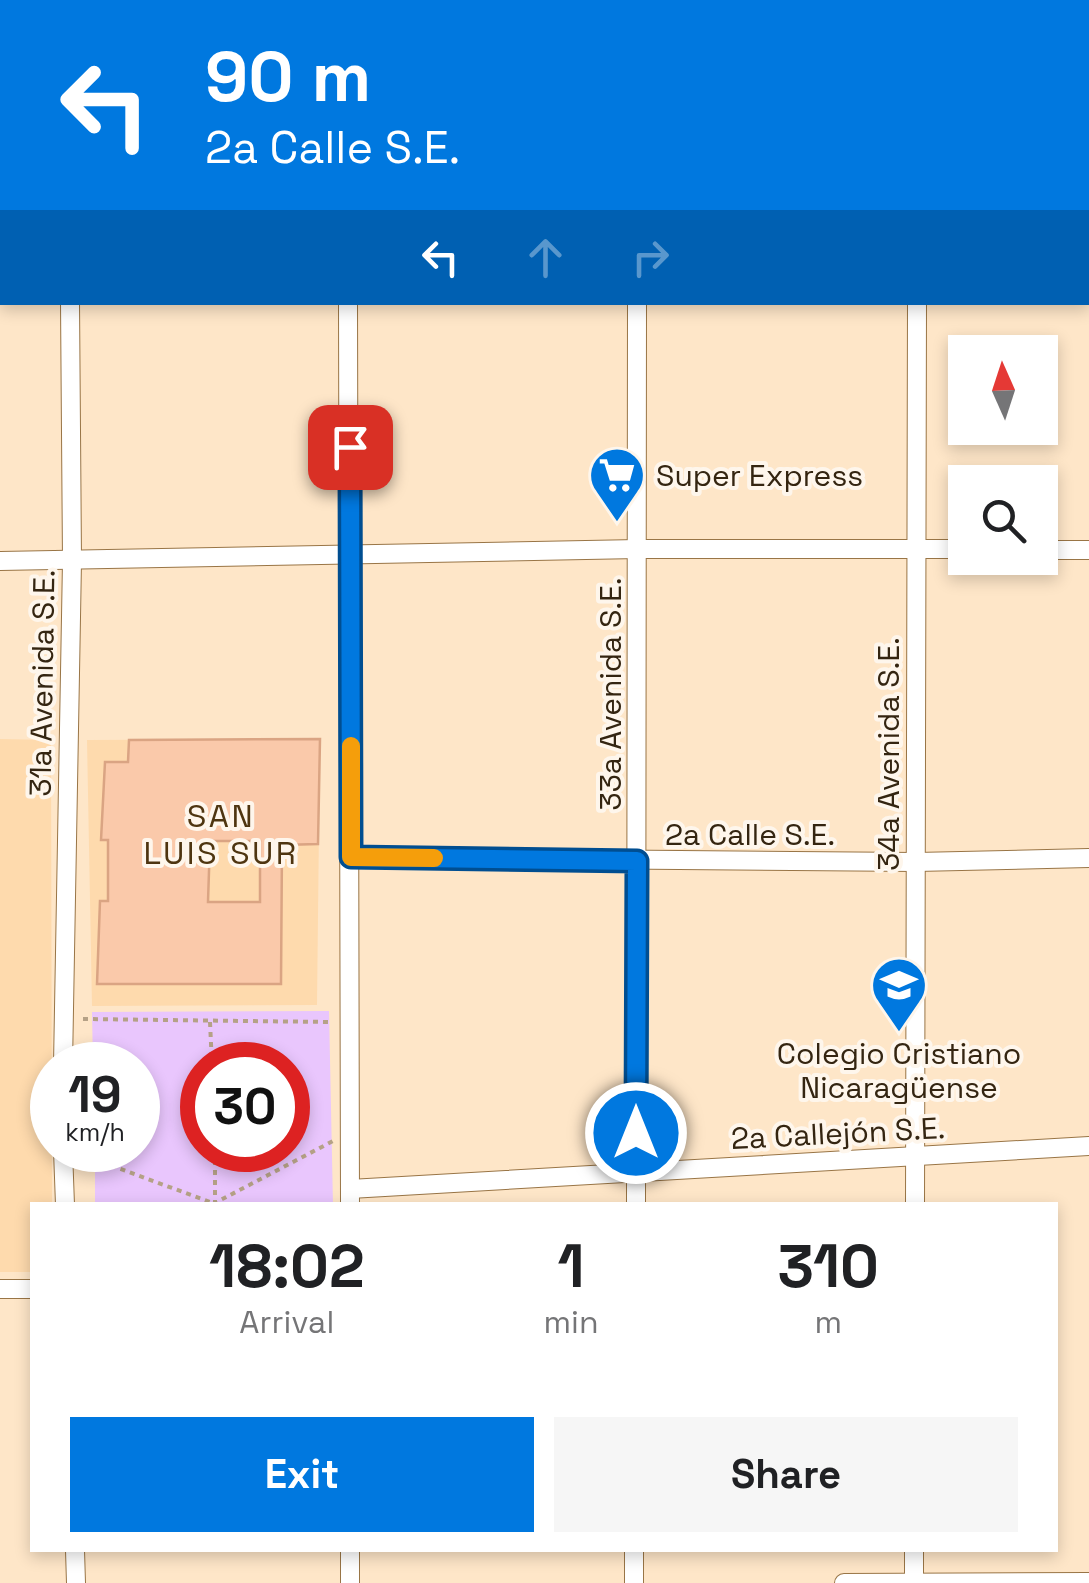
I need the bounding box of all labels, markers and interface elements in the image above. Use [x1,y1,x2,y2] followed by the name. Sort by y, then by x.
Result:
[205,32,371,121] text: 90 m
[40,40,170,170] icon: left
[205,119,460,176] text: 2a Calle S.E.
[413,230,468,285] icon: left
[518,230,573,285] icon: ahead
[623,230,678,285] icon: right
[948,335,1058,445] north arrow
[948,335,1058,575] map controls
[308,405,393,490] pin
[323,420,378,475] icon: arrive
[587,445,647,524] supermarket icon: Super Express
[656,456,863,495] place label: Super Express
[948,465,1058,575] button: search
[21,569,63,797] street label: 31a Avenida S.E.
[591,578,630,810] street label: 33a Avenida S.E.
[869,637,908,871] street label: 34a Avenida S.E.
[143,796,299,873] district label: SAN LUIS SUR
[665,815,835,854] street label: 2a Calle S.E.
[869,955,929,1034] school or university icon: Colegio Cristiano Nicaragüense
[777,1034,1021,1107] place label: Colegio Cristiano Nicaragüense
[180,1042,310,1172] speed limit sign: 30
[68,1063,122,1127] text: 19
[584,1081,688,1185] position arrow
[730,1108,946,1158] street label: 2a Callejón S.E.
[65,1116,125,1148] text: km/h
[209,1228,365,1305] text: 18:02
[557,1228,585,1305] text: 1
[778,1228,879,1305] text: 310
[239,1302,334,1342] text: Arrival
[544,1302,599,1342] text: min
[815,1302,842,1342] text: m
[70,1417,534,1532] button: Exit
[554,1417,1018,1532] button: Share

